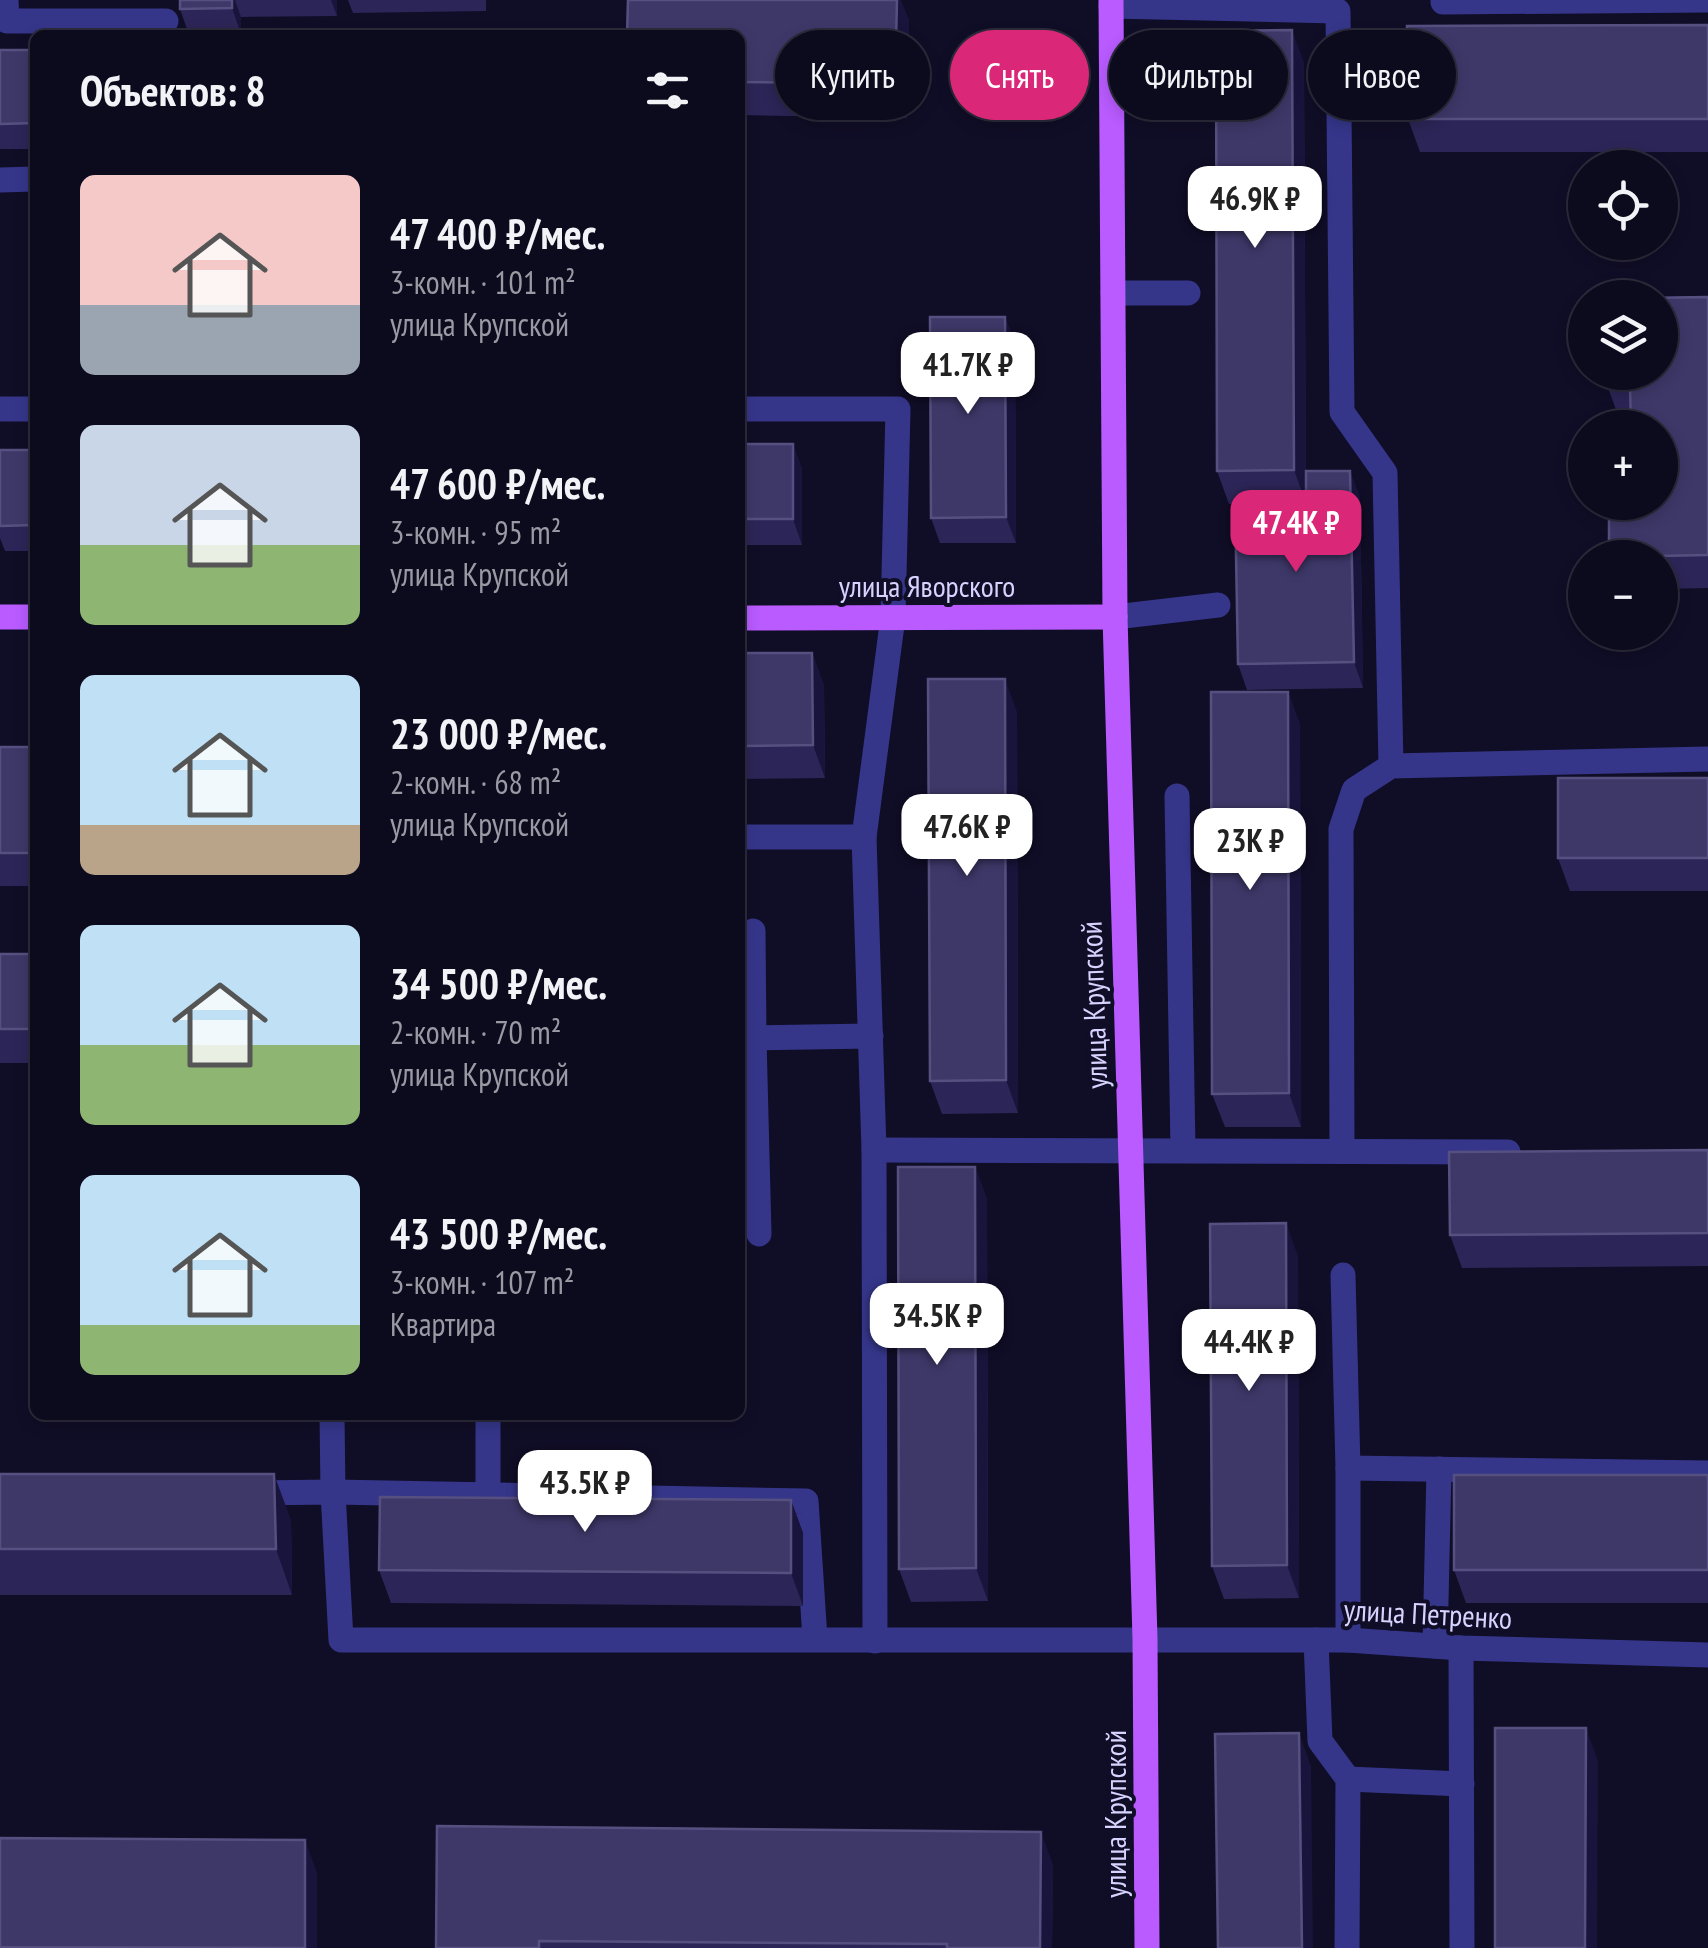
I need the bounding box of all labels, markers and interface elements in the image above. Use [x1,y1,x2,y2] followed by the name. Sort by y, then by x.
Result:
[775,30,930,120] chip: Купить
[950,30,1089,120] chip: Снять
[1109,30,1288,120] chip: Фильтры
[1308,30,1456,120] chip: Новое
[80,63,266,118] text: Объектов: 8
[640,63,695,118] icon: filters
[1568,150,1678,650] map controls
[1568,150,1678,260] button: locate
[1163,166,1347,251] pin: 46.9K ₽
[1210,177,1300,219] text: 46.9K ₽
[390,206,605,261] text: 47 400 ₽/мес.
[160,215,280,335] icon: home
[390,261,576,303] text: 3-комн. · 101 m²
[1568,280,1678,390] button: layers
[390,303,569,345] text: улица Крупской
[876,332,1060,417] pin: 41.7K ₽
[923,343,1013,385] text: 41.7K ₽
[1568,410,1678,520] button: +
[390,456,605,511] text: 47 600 ₽/мес.
[160,465,280,585] icon: home
[1204,490,1388,575] pin: 47.4K ₽
[1252,501,1340,543] text: 47.4K ₽
[390,511,561,553] text: 3-комн. · 95 m²
[1568,540,1678,650] button: −
[390,553,569,595] text: улица Крупской
[839,566,1015,605] street label: улица Яворского
[390,706,607,761] text: 23 000 ₽/мес.
[160,715,280,835] icon: home
[390,761,561,803] text: 2-комн. · 68 m²
[875,794,1059,879] pin: 47.6K ₽
[390,803,569,845] text: улица Крупской
[923,805,1011,847] text: 47.6K ₽
[1180,808,1320,893] pin: 23K ₽
[1216,819,1284,861] text: 23K ₽
[1071,920,1115,1090] street label: улица Крупской
[390,956,607,1011] text: 34 500 ₽/мес.
[160,965,280,1085] icon: home
[390,1011,561,1053] text: 2-комн. · 70 m²
[390,1053,569,1095] text: улица Крупской
[390,1206,607,1261] text: 43 500 ₽/мес.
[160,1215,280,1335] icon: home
[390,1261,574,1303] text: 3-комн. · 107 m²
[845,1283,1029,1368] pin: 34.5K ₽
[892,1294,982,1336] text: 34.5K ₽
[390,1303,496,1345] text: Квартира
[1157,1309,1341,1394] pin: 44.4K ₽
[1204,1320,1294,1362] text: 44.4K ₽
[493,1450,677,1535] pin: 43.5K ₽
[540,1461,630,1503] text: 43.5K ₽
[1343,1589,1513,1637] street label: улица Петренко
[1095,1730,1134,1898] street label: улица Крупской

